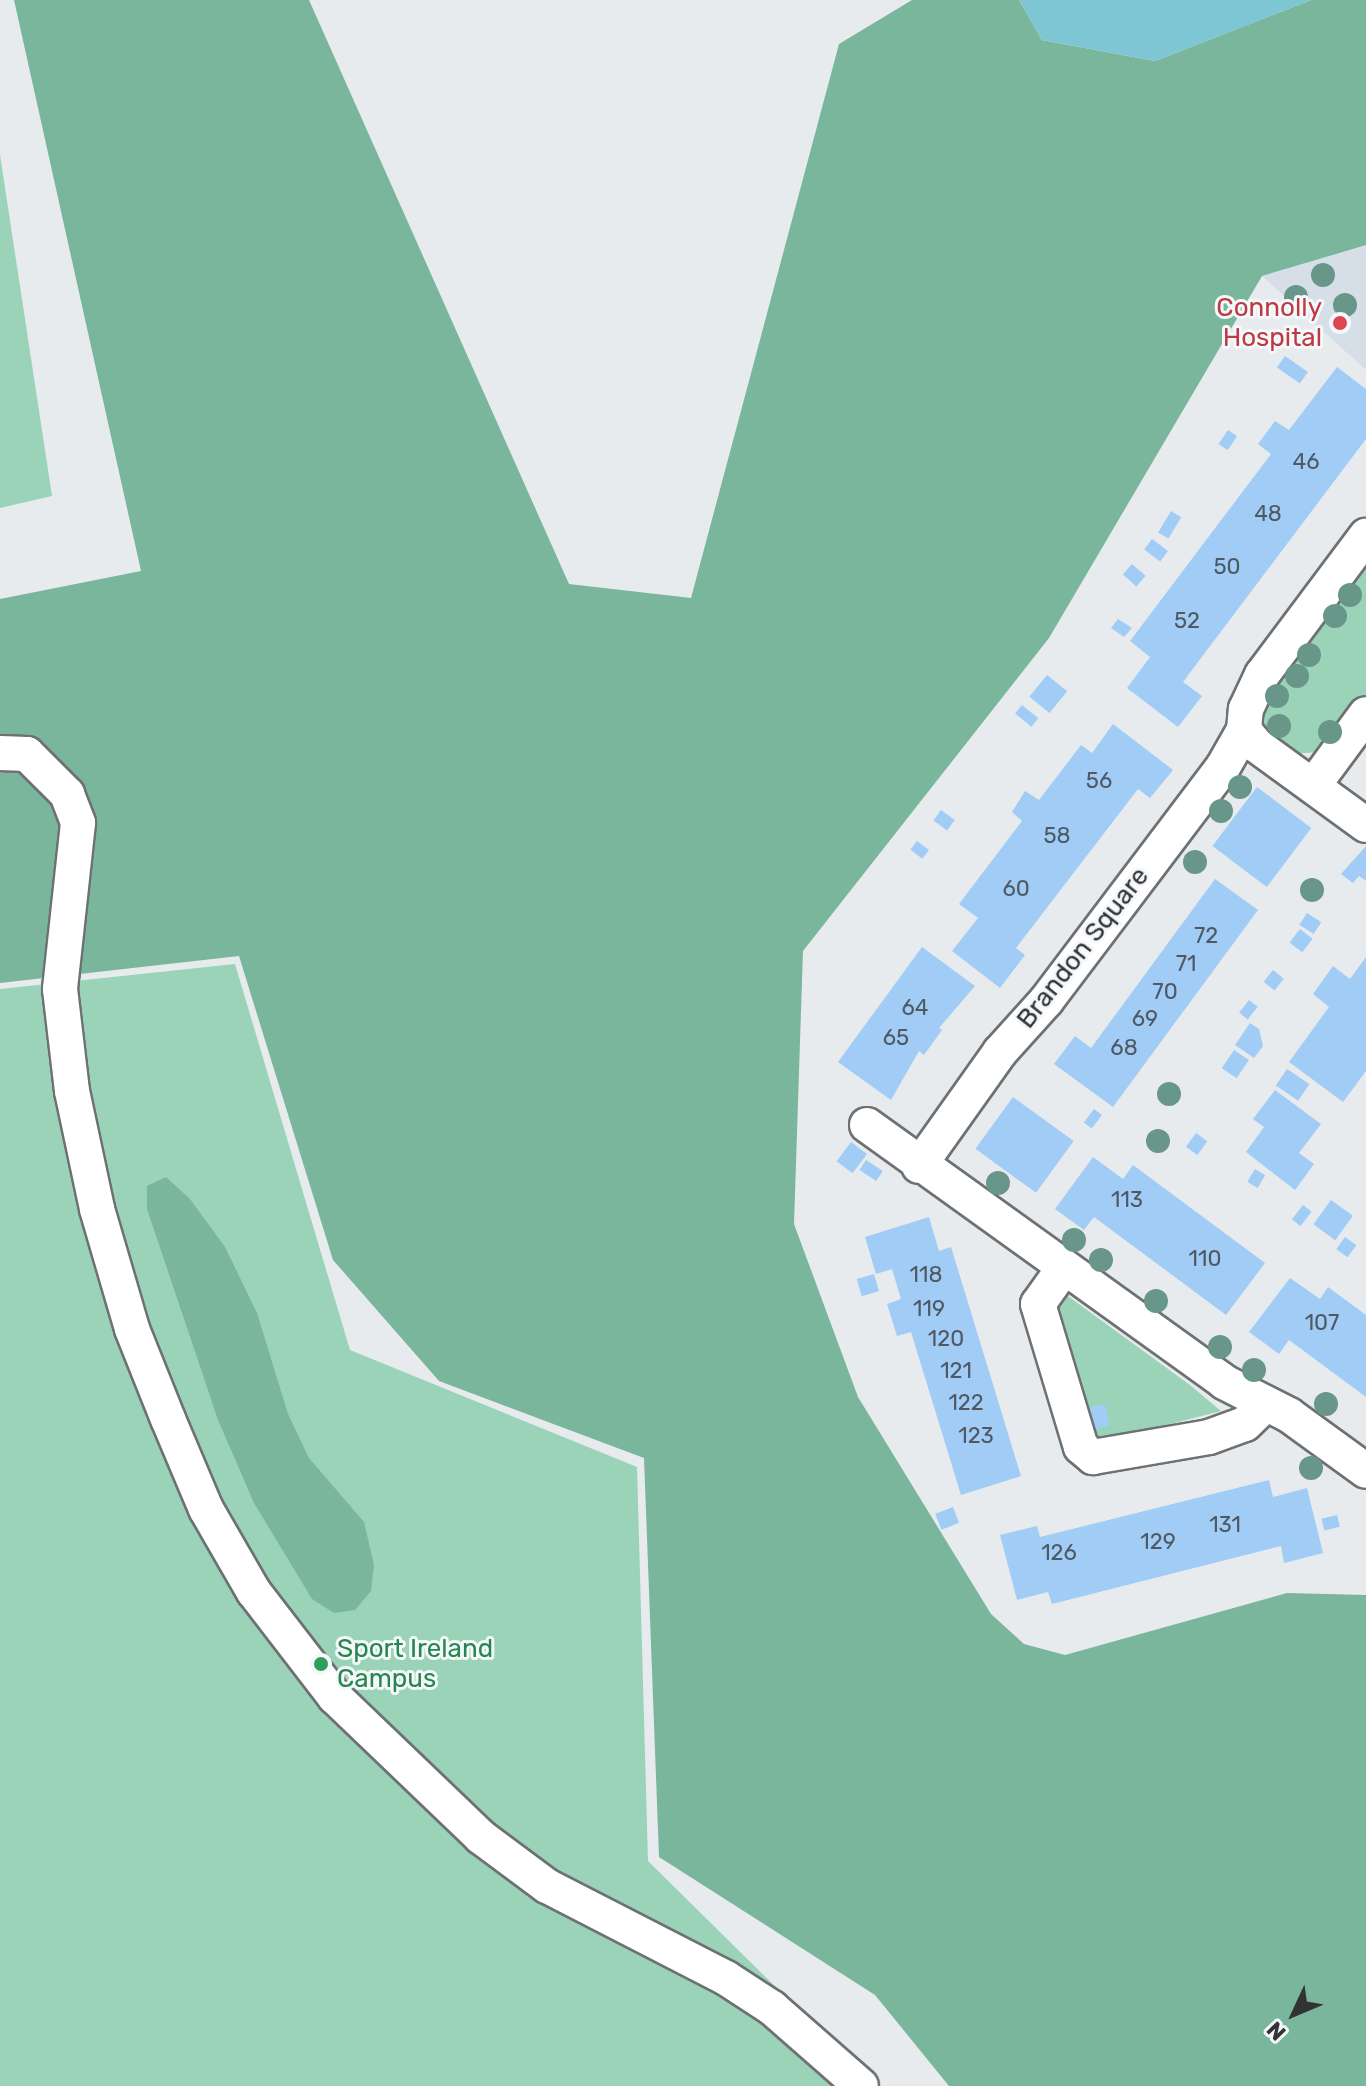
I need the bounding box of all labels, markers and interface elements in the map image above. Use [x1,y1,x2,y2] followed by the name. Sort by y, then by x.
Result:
[1216,292,1322,354] place label: Connolly Hospital
[1329,312,1351,334] marker: Connolly Hospital
[1293,449,1319,475] house number: 46
[1254,501,1282,527] house number: 48
[1213,554,1241,580] house number: 50
[1174,608,1200,634] house number: 52
[1086,768,1112,794] house number: 56
[1043,823,1071,849] house number: 58
[1011,861,1155,1035] street label: Brandon Square
[1002,876,1030,902] house number: 60
[1194,923,1218,949] house number: 72
[1176,951,1196,977] house number: 71
[1152,979,1178,1005] house number: 70
[902,995,928,1021] house number: 64
[1132,1006,1158,1032] house number: 69
[883,1025,909,1051] house number: 65
[1110,1035,1138,1061] house number: 68
[1111,1187,1143,1213] house number: 113
[1189,1246,1221,1272] house number: 110
[910,1262,942,1288] house number: 118
[913,1296,945,1322] house number: 119
[1305,1310,1339,1336] house number: 107
[928,1326,964,1352] house number: 120
[940,1358,972,1384] house number: 121
[948,1390,984,1416] house number: 122
[958,1423,994,1449] house number: 123
[1209,1512,1241,1538] house number: 131
[1140,1529,1176,1555] house number: 129
[1041,1540,1077,1566] house number: 126
[337,1633,493,1694] place label: Sport Ireland Campus
[312,1655,330,1673] marker: Sport Ireland Campus
[1254,1974,1334,2054] north arrow
[1261,2016,1292,2046] text: N

